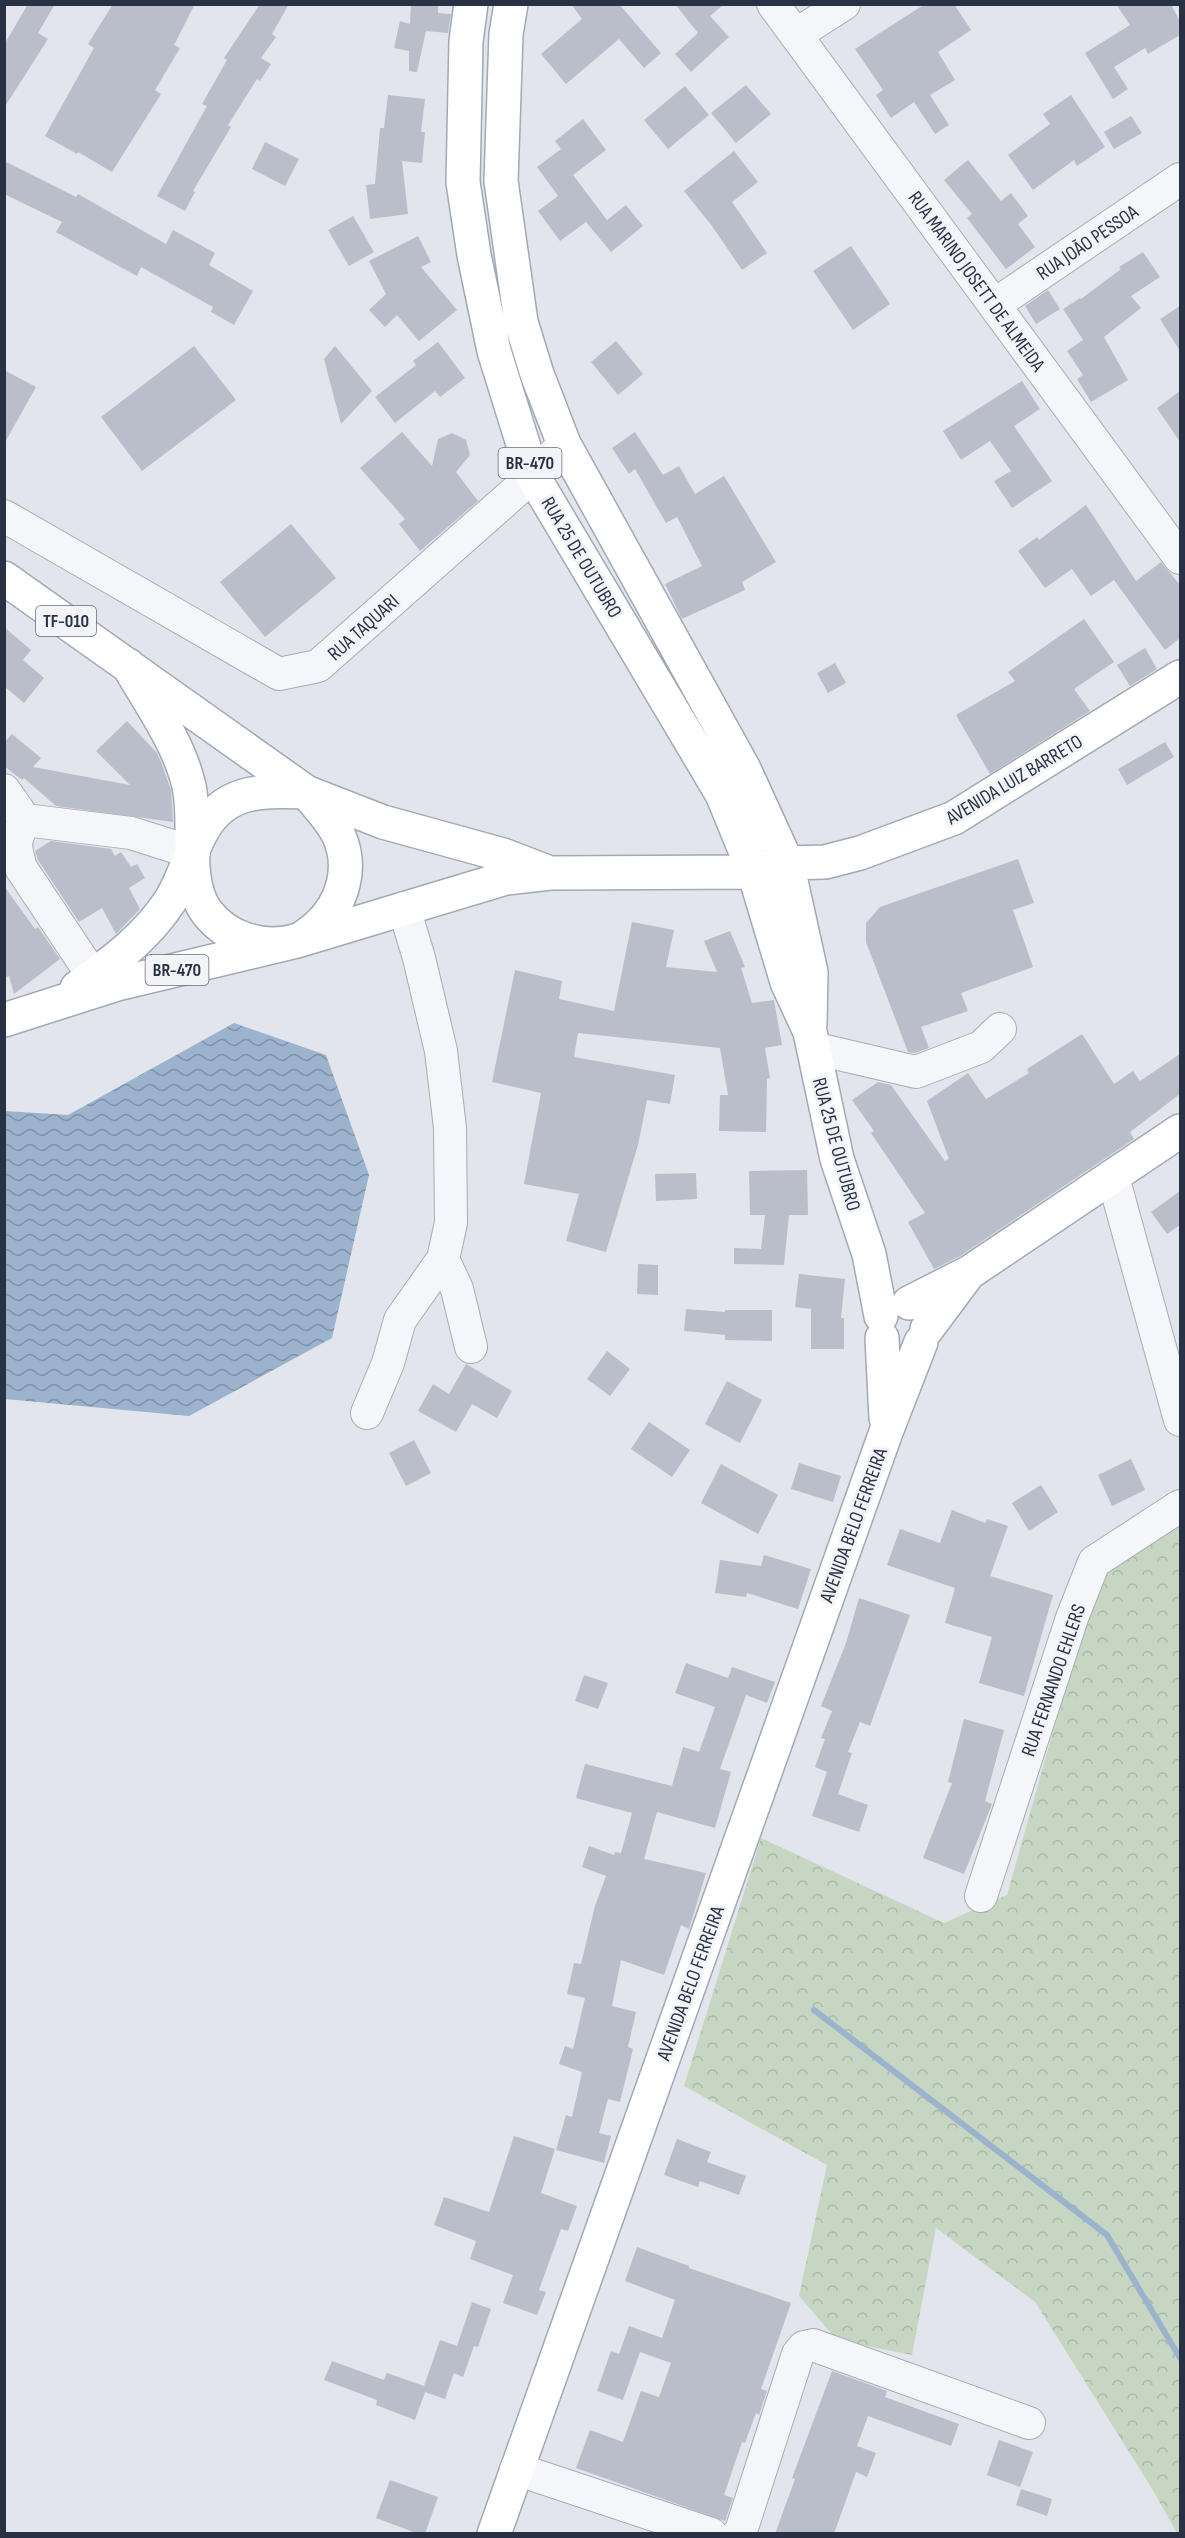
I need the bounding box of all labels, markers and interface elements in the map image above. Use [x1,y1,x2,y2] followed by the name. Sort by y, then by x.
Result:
[903,187,1050,377] street label: RUA MARINO JOSETT DE ALMEIDA
[1032,200,1143,286] street label: RUA JOÃO PESSOA
[498,448,562,478] road number: BR-470
[536,493,627,622] street label: RUA 25 DE OUTUBRO
[323,589,404,666] street label: RUA TAQUARI
[36,606,96,636] road number: TF-010
[941,730,1087,831] street label: AVENIDA LUIZ BARRETO
[146,955,208,985] road number: BR-470
[807,1075,865,1214] street label: RUA 25 DE OUTUBRO
[815,1444,893,1607] street label: AVENIDA BELO FERREIRA
[1017,1601,1091,1760] street label: RUA FERNANDO EHLERS
[652,1902,730,2065] street label: AVENIDA BELO FERREIRA

